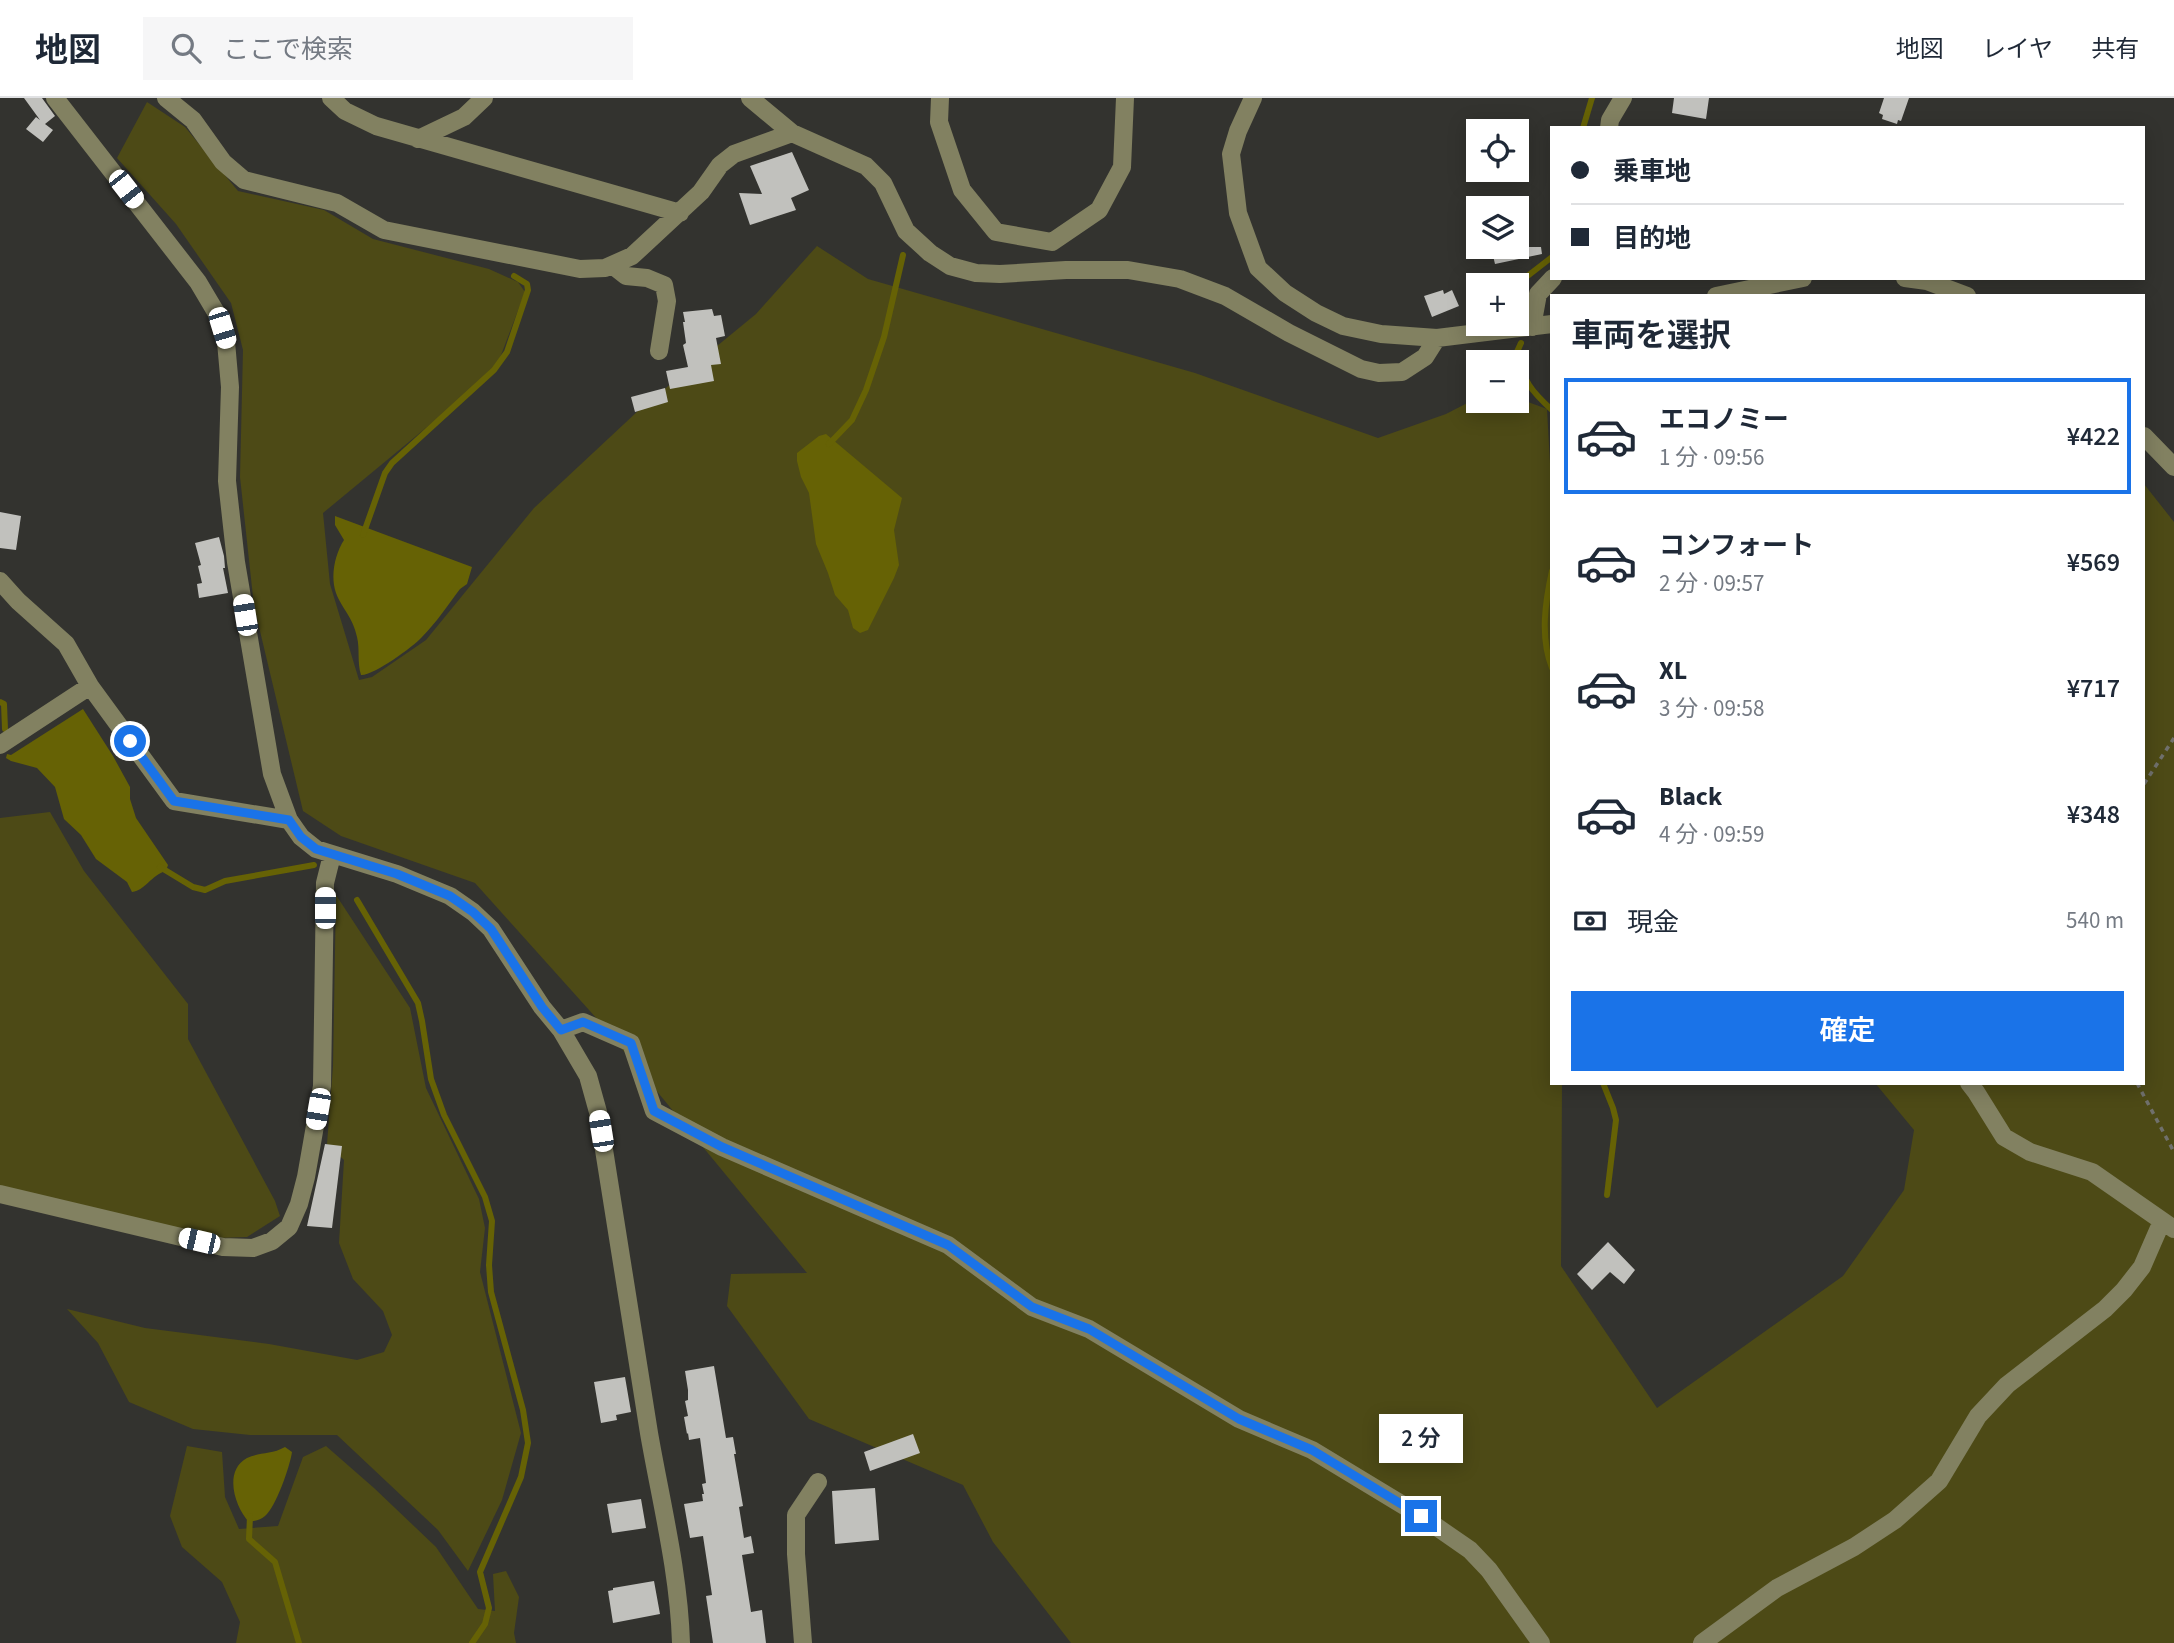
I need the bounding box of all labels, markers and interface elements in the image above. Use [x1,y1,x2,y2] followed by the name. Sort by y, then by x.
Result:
[143,17,633,80] search box
[35,27,101,74] text: 地図
[167,29,205,67] icon: search
[223,31,353,68] text: ここで検索
[1896,32,1944,67] text: 地図
[1982,32,2053,67] text: レイヤ
[2091,32,2139,67] text: 共有
[1466,119,1529,413] map controls
[1466,119,1529,182] button: locate
[1613,153,1691,190] text: 乗車地
[105,166,148,212] car
[1466,196,1529,259] button: layers
[1613,220,1691,257] text: 目的地
[1466,273,1529,336] button: +
[206,305,239,351] car
[1571,313,1731,359] text: 車両を選択
[1466,350,1529,413] button: −
[1659,401,1789,438] text: エコノミー
[1575,405,1638,468] icon: car
[2067,418,2120,455] text: ¥422
[1659,441,1764,474] text: 1 分 · 09:56
[1659,527,1814,564] text: コンフォート
[1575,531,1638,594] icon: car
[2067,544,2120,581] text: ¥569
[1659,567,1764,600] text: 2 分 · 09:57
[232,593,259,637] car
[1659,652,1687,689] text: XL
[1575,657,1638,720] icon: car
[2067,670,2120,707] text: ¥717
[1659,692,1764,725] text: 3 分 · 09:58
[114,725,146,757] route start
[1659,778,1722,815] text: Black
[1575,783,1638,846] icon: car
[2067,796,2120,833] text: ¥348
[1659,818,1764,851] text: 4 分 · 09:59
[315,887,336,929] car
[1571,902,1609,940] icon: cash
[1627,904,1679,941] text: 現金
[2066,904,2124,937] text: 540 m
[1571,991,2124,1071] button: 確定
[305,1086,332,1132] car
[588,1109,615,1153] car
[177,1226,222,1256] car
[1379,1414,1463,1464] callout: 2 分
[1401,1422,1441,1455] text: 2 分
[1405,1500,1437,1532] route end

